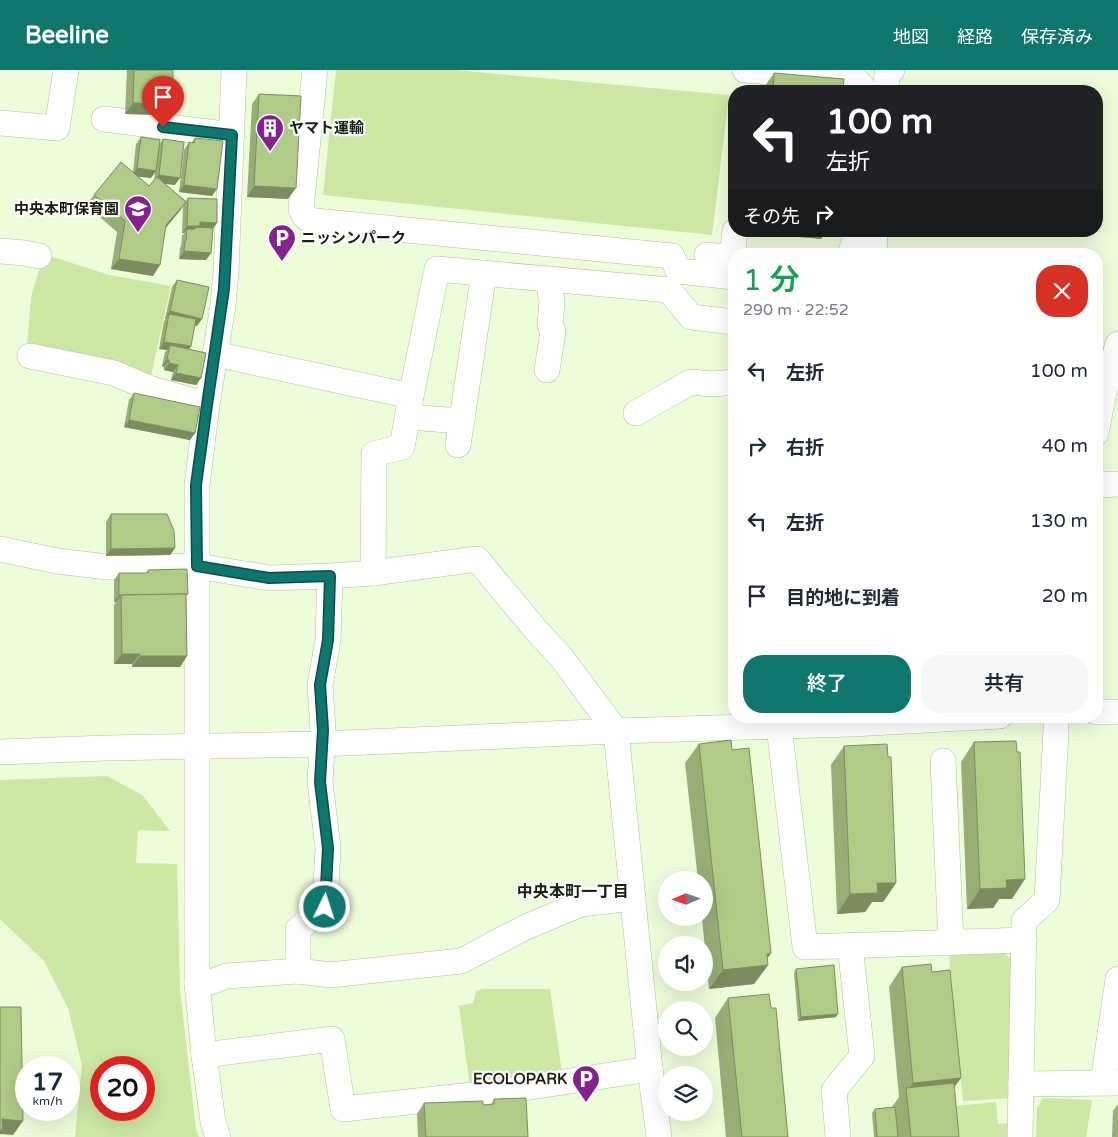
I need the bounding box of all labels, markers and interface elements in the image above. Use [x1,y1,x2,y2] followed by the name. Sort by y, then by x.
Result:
[25,21,109,50] text: Beeline
[893,26,929,48] text: 地図
[957,26,993,48] text: 経路
[1021,26,1093,48] text: 保存済み
[142,76,184,127] pin
[149,83,177,111] icon: arrive
[826,101,933,143] text: 100 m
[743,105,808,170] icon: left
[255,113,285,152] building icon: ヤマト運輸
[289,119,364,137] place label: ヤマト運輸
[826,149,870,175] text: 左折
[123,194,153,233] school or university icon: 中央本町保育園
[14,200,119,218] place label: 中央本町保育園
[810,200,838,228] icon: right
[743,206,800,228] text: その先
[267,223,297,262] parking icon: ニッシンパーク
[301,229,406,247] place label: ニッシンパーク
[743,262,800,299] text: 1 分
[1036,265,1088,317] button: close
[743,300,849,320] text: 290 m · 22:52
[743,357,771,385] icon: left
[1030,360,1088,382] text: 100 m
[786,362,824,384] text: 左折
[743,432,771,460] icon: right
[1042,435,1088,457] text: 40 m
[786,437,824,459] text: 右折
[743,507,771,535] icon: left
[1030,510,1088,532] text: 130 m
[786,512,824,534] text: 左折
[743,582,771,610] icon: arrive
[1042,585,1088,607] text: 20 m
[786,587,900,609] text: 目的地に到着
[743,655,911,713] button: 終了
[921,655,1088,713] button: 共有
[658,871,712,926] north arrow
[658,871,713,1121] map controls
[298,880,350,932] position arrow
[517,882,629,902] district label: 中央本町一丁目
[658,936,713,991] button: sound
[658,1001,713,1056] button: search
[90,1056,155,1121] speed limit sign: 20
[571,1064,601,1103] parking icon: ECOLOPARK
[658,1066,713,1121] button: layers
[32,1067,63,1097] text: 17
[473,1070,567,1088] place label: ECOLOPARK
[32,1094,63,1108] text: km/h

